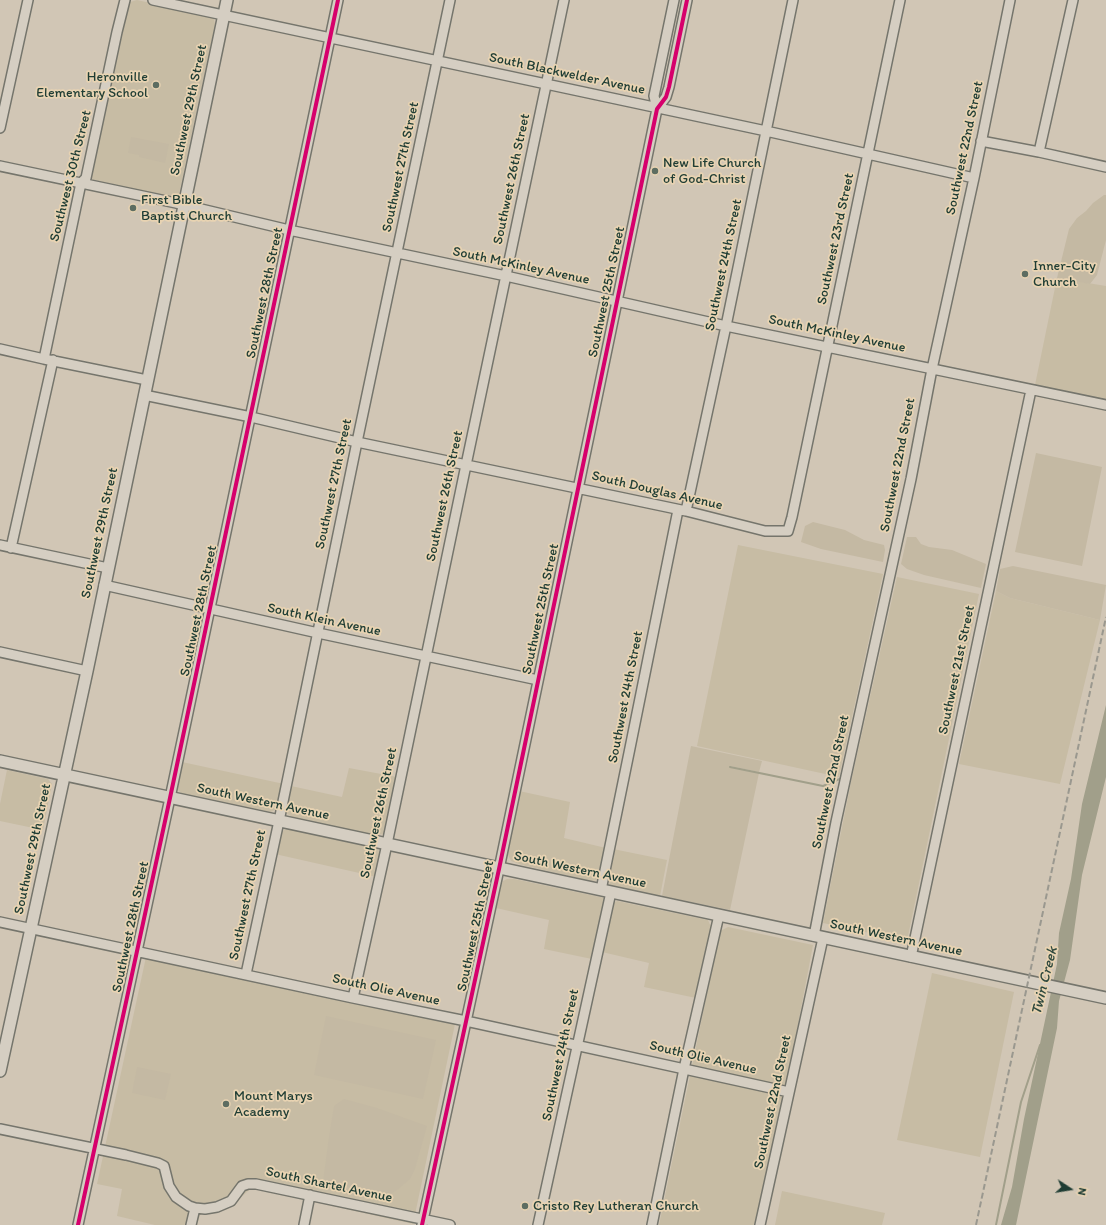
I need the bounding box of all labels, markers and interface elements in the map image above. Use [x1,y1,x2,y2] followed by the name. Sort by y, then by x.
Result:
[167,43,211,177] street label: Southwest 29th Street
[487,49,647,99] street label: South Blackwelder Avenue
[36,69,148,102] place label: Heronville Elementary School
[151,80,161,90] marker: Heronville Elementary School
[943,80,987,216] street label: Southwest 22nd Street
[379,100,423,234] street label: Southwest 27th Street
[47,109,95,243] street label: Southwest 30th Street
[490,112,534,246] street label: Southwest 26th Street
[663,155,761,188] place label: New Life Church of God-Christ
[650,166,660,176] marker: New Life Church of God-Christ
[814,172,858,306] street label: Southwest 23rd Street
[141,192,232,224] place label: First Bible Baptist Church
[702,198,746,332] street label: Southwest 24th Street
[128,203,138,213] marker: First Bible Baptist Church
[585,225,629,359] street label: Southwest 25th Street
[243,226,287,360] street label: Southwest 28th Street
[451,243,591,289] street label: South McKinley Avenue
[1033,258,1096,290] place label: Inner-City Church
[1020,269,1030,279] marker: Inner-City Church
[767,311,907,357] street label: South McKinley Avenue
[877,397,919,533] street label: Southwest 22nd Street
[312,417,356,551] street label: Southwest 27th Street
[423,429,467,563] street label: Southwest 26th Street
[78,466,122,600] street label: Southwest 29th Street
[590,468,724,514] street label: South Douglas Avenue
[519,542,563,676] street label: Southwest 25th Street
[177,544,221,678] street label: Southwest 28th Street
[266,600,382,640] street label: South Klein Avenue
[935,604,979,736] street label: Southwest 21st Street
[605,629,647,765] street label: Southwest 24th Street
[809,714,853,850] street label: Southwest 22nd Street
[357,746,401,880] street label: Southwest 26th Street
[195,780,331,824] street label: South Western Avenue
[11,782,55,916] street label: Southwest 29th Street
[226,828,270,962] street label: Southwest 27th Street
[512,848,648,892] street label: South Western Avenue
[454,859,498,993] street label: Southwest 25th Street
[109,860,153,994] street label: Southwest 28th Street
[828,916,964,960] street label: South Western Avenue
[1028,945,1062,1017] water label: Twin Creek
[331,970,441,1010] street label: South Olie Avenue
[539,988,583,1122] street label: Southwest 24th Street
[751,1034,795,1170] street label: Southwest 22nd Street
[648,1037,758,1079] street label: South Olie Avenue
[234,1088,313,1120] place label: Mount Marys Academy
[221,1099,231,1109] marker: Mount Marys Academy
[264,1163,394,1207] street label: South Shartel Avenue
[1050,1169,1090,1209] north arrow
[1075,1187,1089,1197] text: N
[533,1198,699,1214] place label: Cristo Rey Lutheran Church
[520,1201,530,1211] marker: Cristo Rey Lutheran Church

